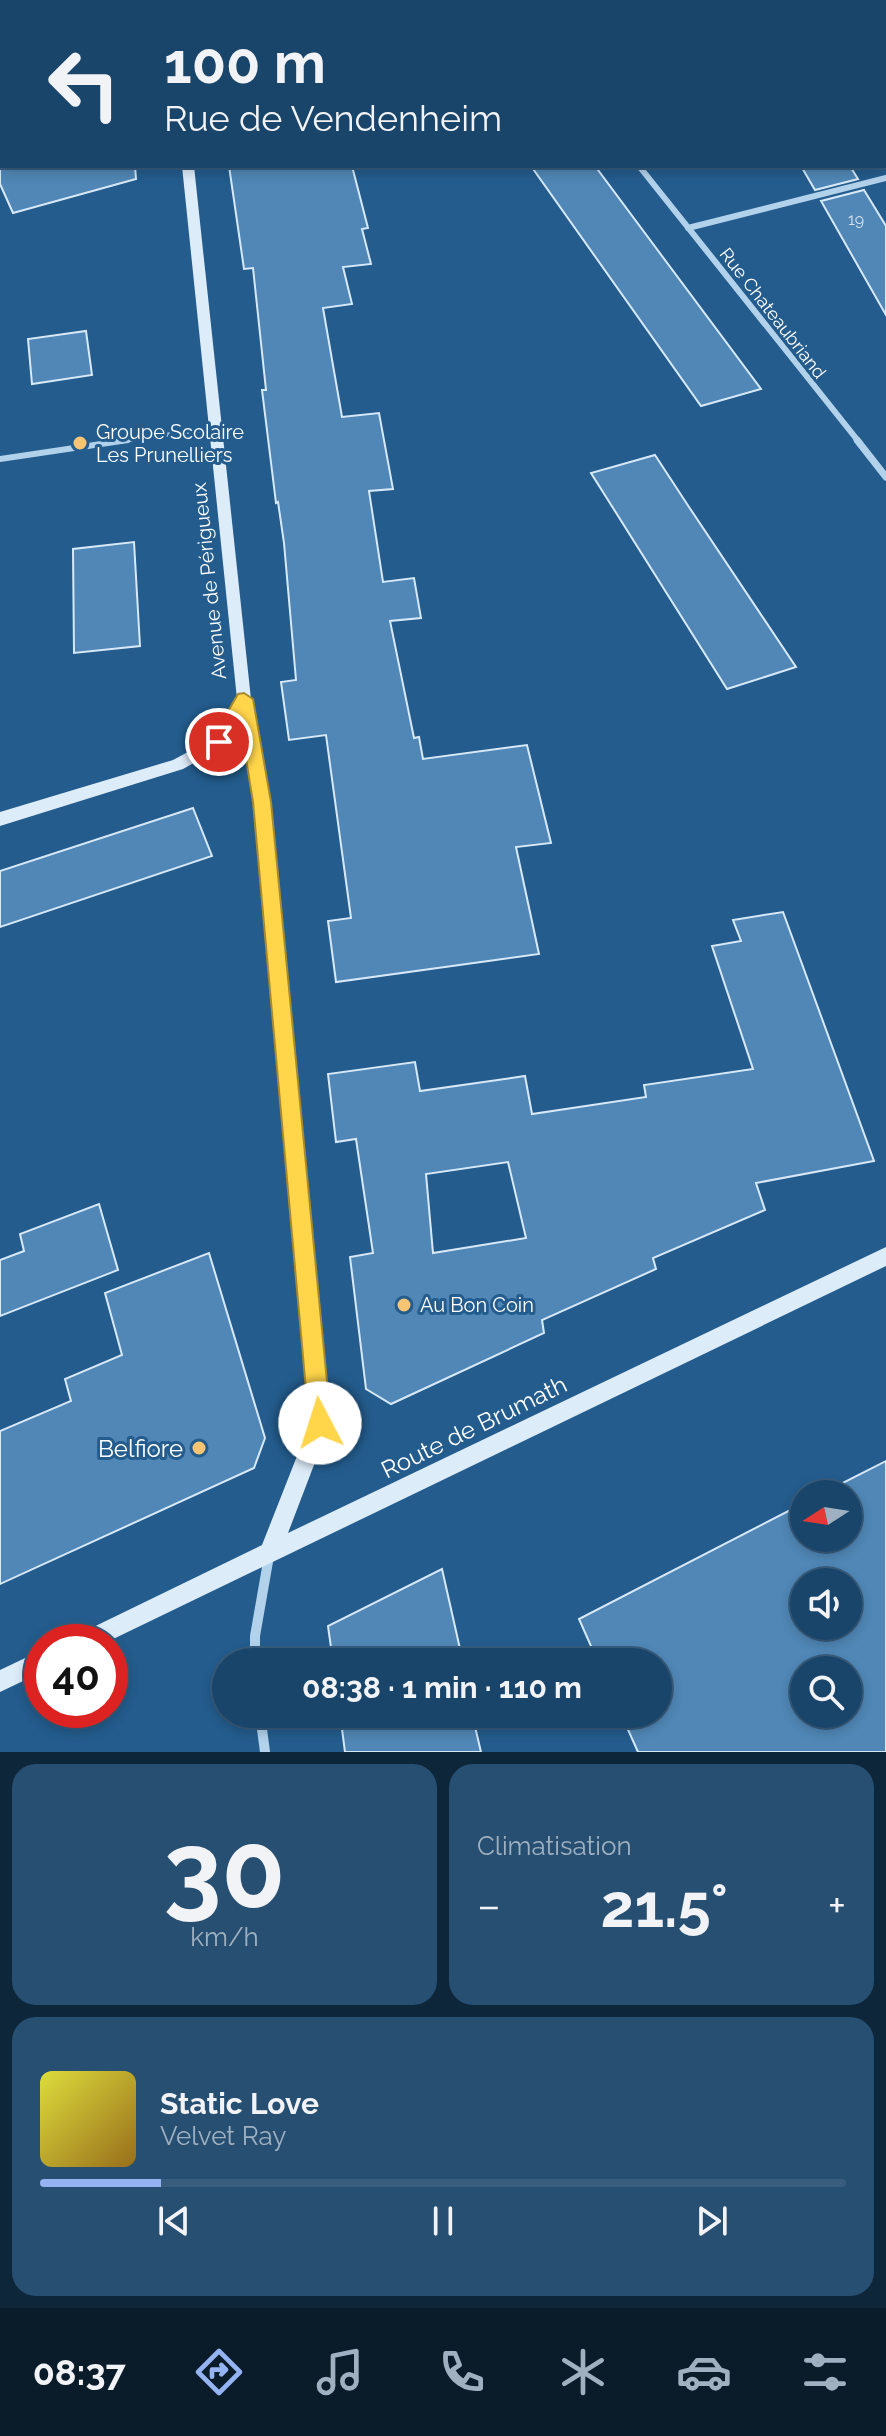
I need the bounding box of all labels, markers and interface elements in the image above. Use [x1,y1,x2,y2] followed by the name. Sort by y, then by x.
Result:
[164,30,326,96] text: 100 m
[32,32,136,136] icon: left
[164,97,502,139] text: Rue de Vendenheim
[848,210,864,229] house number: 19
[716,244,830,382] street label: Rue Chateaubriand
[96,420,244,467] place label: Groupe Scolaire Les Prunelliers
[71,434,89,452] marker: Groupe Scolaire Les Prunelliers
[187,481,231,681] street label: Avenue de Périgueux
[185,708,253,776] pin
[197,720,241,764] icon: arrive
[420,1293,534,1317] place label: Au Bon Coin
[395,1296,413,1314] marker: Au Bon Coin
[377,1370,571,1484] street label: Route de Brumath
[278,1381,362,1465] position arrow
[98,1434,183,1463] place label: Belfiore
[190,1439,208,1457] marker: Belfiore
[790,1480,862,1552] north arrow
[790,1480,862,1728] map controls
[790,1568,862,1640] button: sound
[24,1624,128,1728] speed limit sign: 40
[790,1656,862,1728] button: search
[302,1670,582,1705] text: 08:38 · 1 min · 110 m
[164,1809,285,1931] text: 30
[477,1831,632,1861] text: Climatisation
[601,1871,728,1941] text: 21.5°
[477,1880,501,1931] text: −
[828,1880,846,1931] text: +
[190,1922,259,1952] text: km/h
[160,2086,319,2121] text: Static Love
[160,2121,286,2151] text: Velvet Ray
[152,2199,196,2243] icon: previous
[421,2199,465,2243] icon: pause
[690,2199,734,2243] icon: next
[191,2344,247,2400] icon: directions
[312,2344,368,2400] icon: music
[434,2344,490,2400] icon: phone
[555,2344,611,2400] icon: climate
[676,2344,732,2400] icon: car
[797,2344,853,2400] icon: filters
[33,2351,126,2393] text: 08:37

